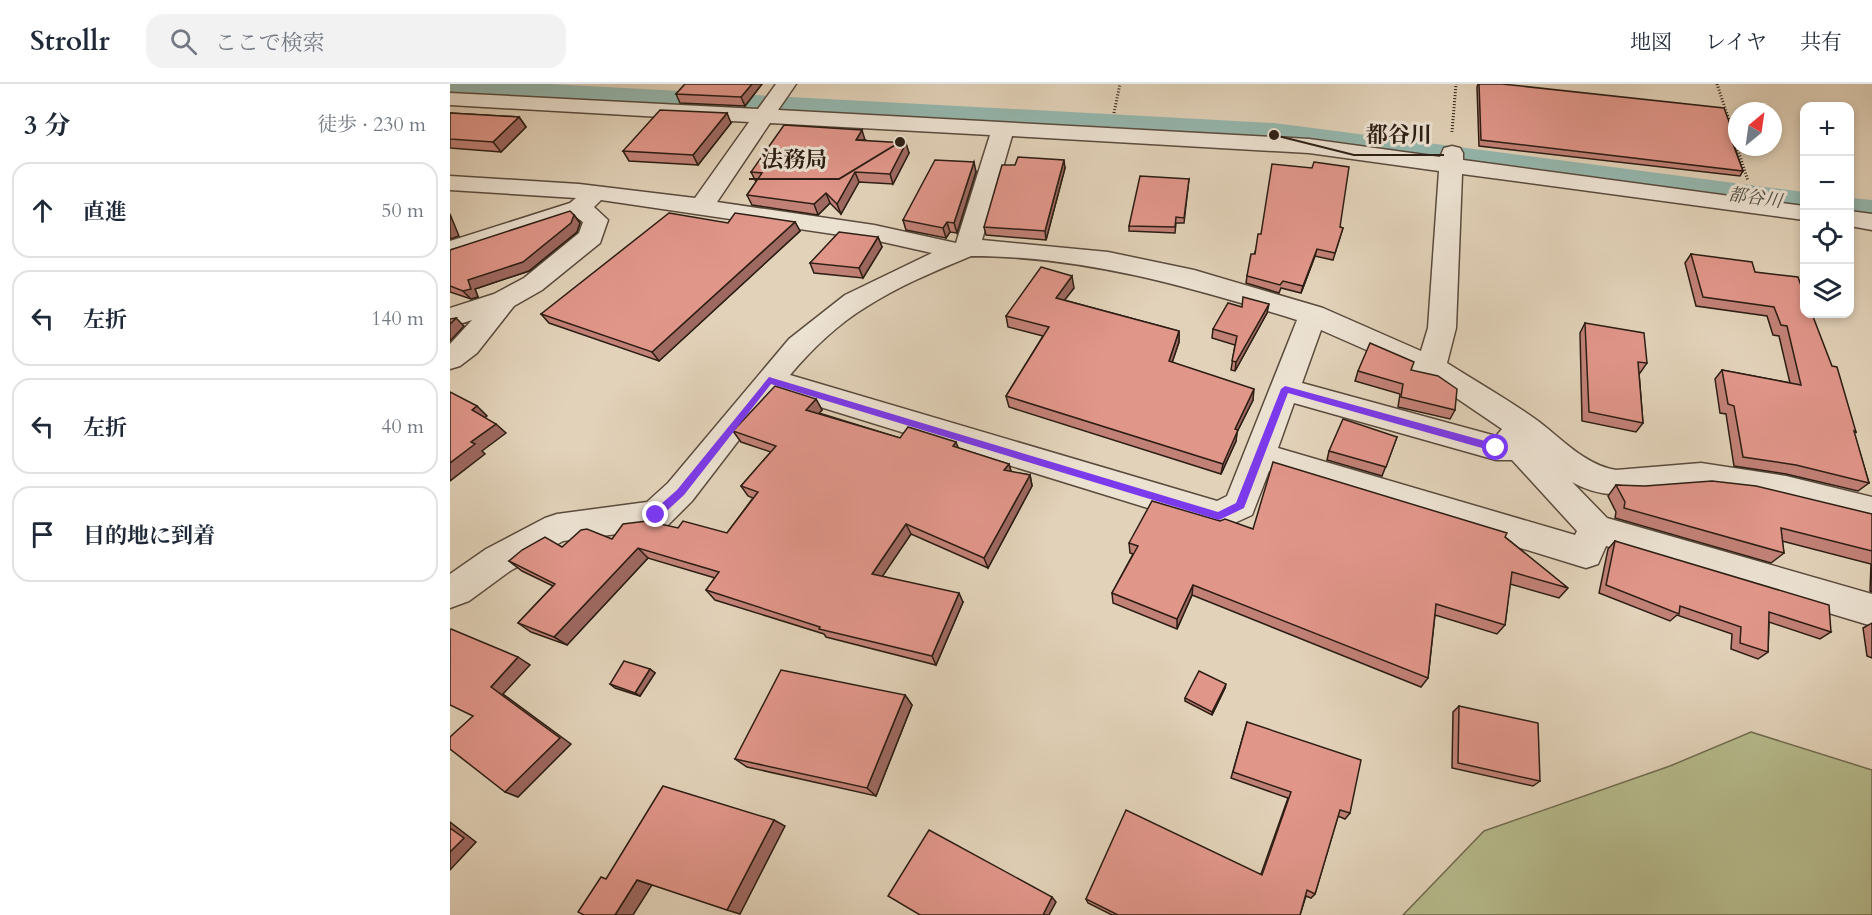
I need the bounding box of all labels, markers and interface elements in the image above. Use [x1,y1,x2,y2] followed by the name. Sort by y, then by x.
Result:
[146,14,566,68] search box
[30,22,110,60] text: Strollr
[167,25,200,58] icon: search
[215,28,325,58] text: ここで検索
[1630,28,1672,57] text: 地図
[1705,28,1767,57] text: レイヤ
[1800,28,1842,57] text: 共有
[1728,102,1782,156] north arrow
[1800,102,1854,318] map controls
[1800,102,1854,156] button: +
[24,108,70,143] text: 3 分
[317,111,426,138] text: 徒歩 · 230 m
[1354,115,1444,155] callout: 都谷川
[1366,120,1432,150] text: 都谷川
[749,139,839,179] callout: 法務局
[761,145,827,175] text: 法務局
[1800,156,1854,210] button: −
[1727,182,1785,214] water label: 都谷川
[26,194,59,227] icon: ahead
[83,197,127,227] text: 直進
[381,197,424,224] text: 50 m
[1800,210,1854,264] button: locate
[1800,264,1854,318] button: layers
[26,302,59,335] icon: left
[83,305,127,335] text: 左折
[371,305,424,332] text: 140 m
[26,410,59,443] icon: left
[83,413,127,443] text: 左折
[381,413,424,440] text: 40 m
[1482,434,1508,460] route start
[642,501,668,527] route end
[26,518,59,551] icon: arrive
[83,521,215,551] text: 目的地に到着

